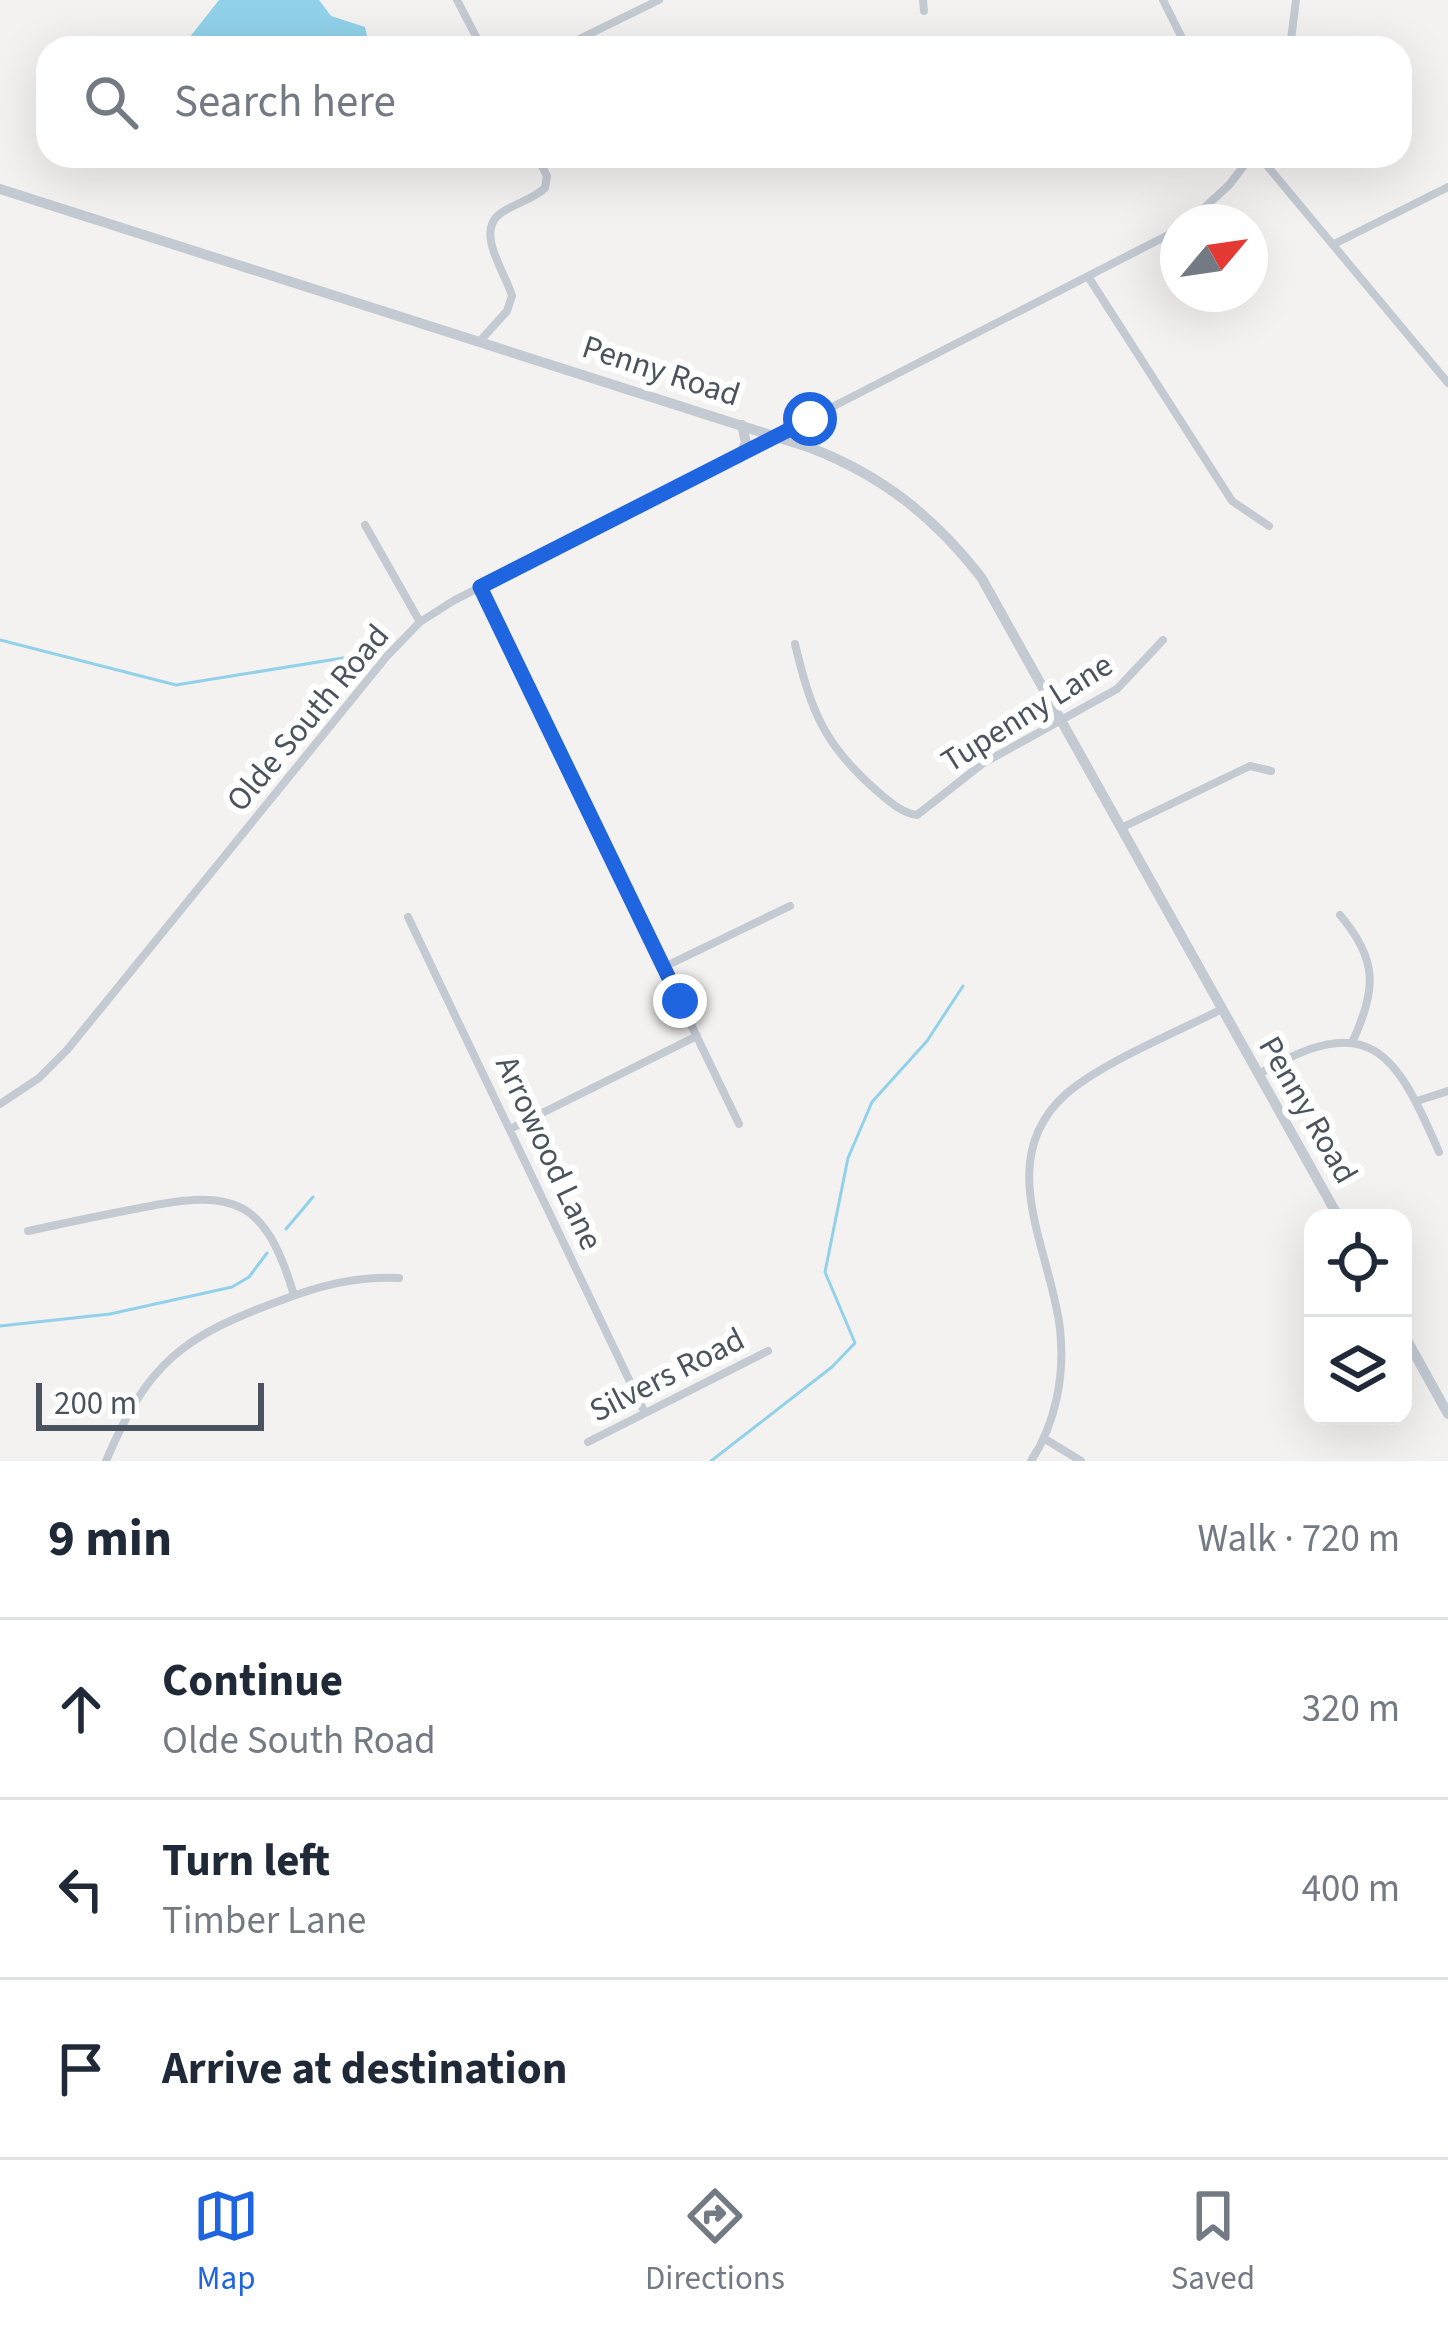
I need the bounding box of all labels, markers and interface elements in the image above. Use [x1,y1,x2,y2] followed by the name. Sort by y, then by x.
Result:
[36,36,1412,168] search box
[78,69,144,135] icon: search
[174,70,396,134] text: Search here
[1160,204,1268,312] north arrow
[576,323,746,419] street label: Penny Road
[783,392,837,446] route start
[216,614,400,822] street label: Olde South Road
[932,642,1122,784] street label: Tupenny Lane
[653,974,707,1028] route end
[1247,1028,1369,1192] street label: Penny Road
[483,1048,615,1258] street label: Arrowood Lane
[1304,1209,1412,1425] map controls
[1304,1209,1412,1317] button: locate
[581,1316,753,1434] street label: Silvers Road
[1304,1317,1412,1425] button: layers
[36,1377,264,1430] scale bar
[54,1380,137,1427] text: 200 m
[48,1503,172,1575] text: 9 min
[1197,1511,1400,1567] text: Walk · 720 m
[162,1649,343,1713] text: Continue
[48,1676,114,1742] icon: ahead
[1302,1681,1400,1737] text: 320 m
[162,1713,436,1769] text: Olde South Road
[162,1829,330,1893] text: Turn left
[48,1856,114,1922] icon: left
[1302,1861,1400,1917] text: 400 m
[162,1893,366,1949] text: Timber Lane
[48,2036,114,2102] icon: arrive
[162,2037,567,2101] text: Arrive at destination
[193,2183,259,2302] tab: Map
[645,2183,785,2302] tab: Directions
[1171,2183,1255,2302] tab: Saved

